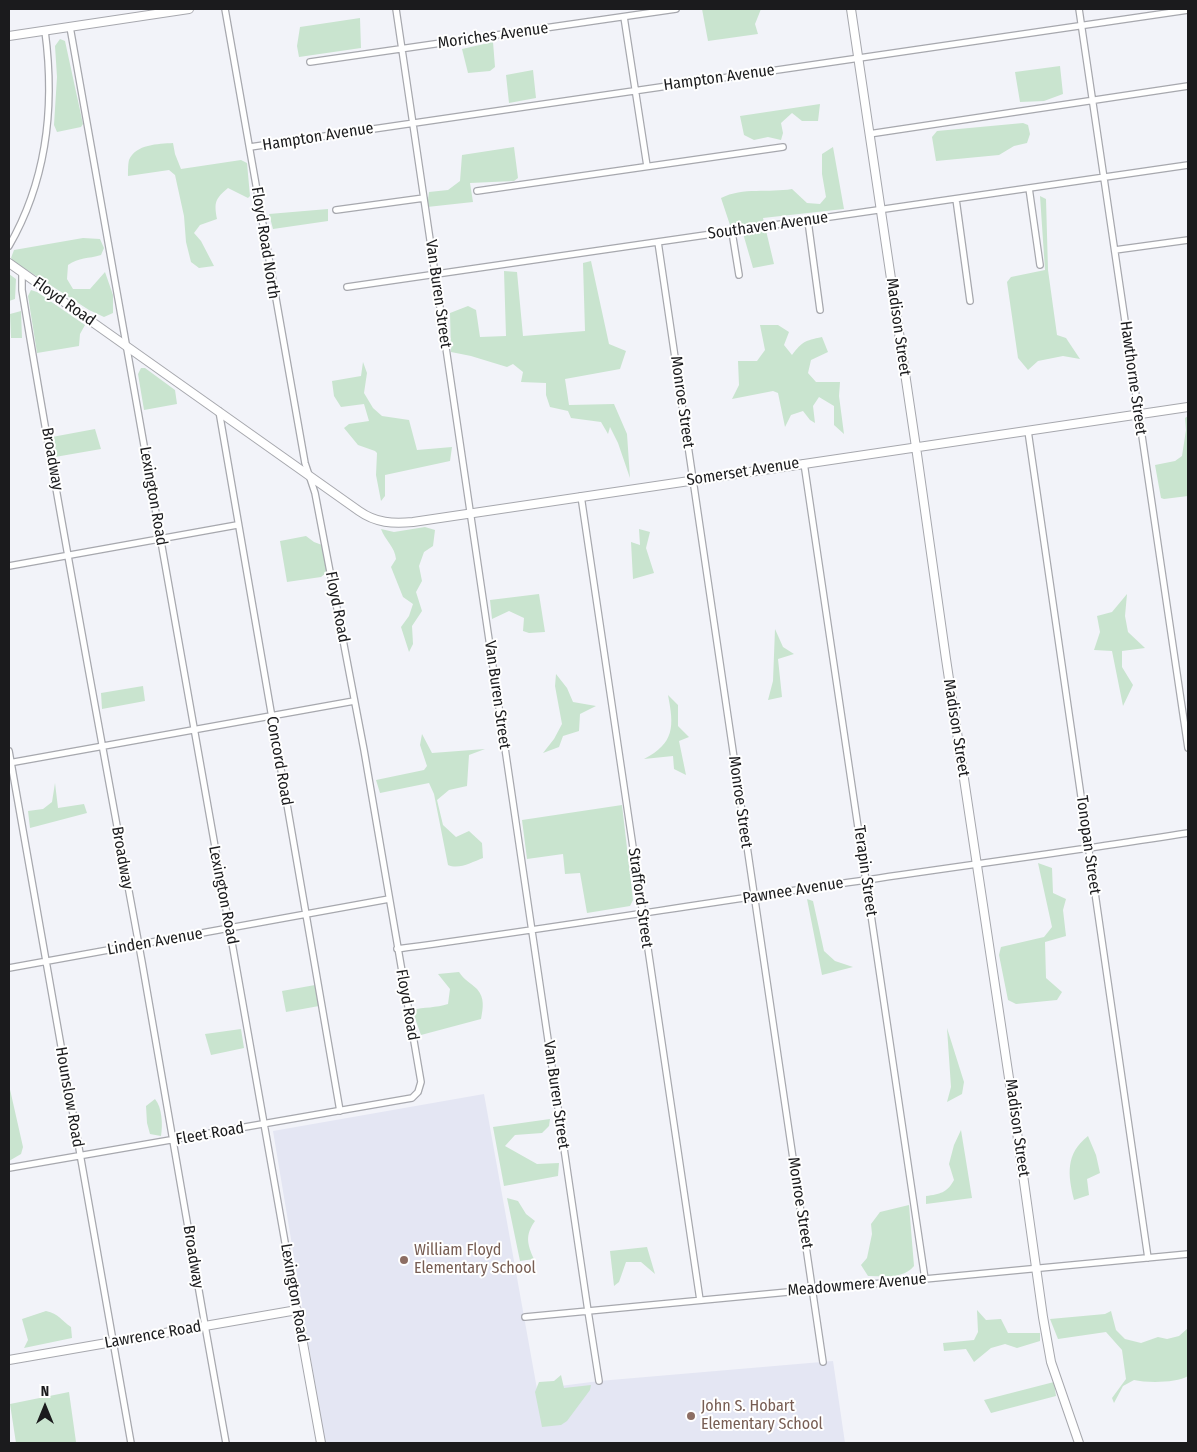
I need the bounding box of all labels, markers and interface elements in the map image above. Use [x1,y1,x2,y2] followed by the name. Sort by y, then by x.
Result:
[437,19,549,53] street label: Moriches Avenue
[662,61,776,95] street label: Hampton Avenue
[261,119,375,155] street label: Hampton Avenue
[247,186,283,300] street label: Floyd Road North
[707,208,829,244] street label: Southaven Avenue
[421,239,455,349] street label: Van Buren Street
[29,274,99,330] street label: Floyd Road
[882,277,914,377] street label: Madison Street
[1115,320,1151,436] street label: Hawthorne Street
[666,355,698,449] street label: Monroe Street
[37,426,67,492] street label: Broadway
[135,445,171,547] street label: Lexington Road
[685,454,801,490] street label: Somerset Avenue
[321,570,353,644] street label: Floyd Road
[480,640,514,750] street label: Van Buren Street
[939,678,973,778] street label: Madison Street
[262,715,296,807] street label: Concord Road
[724,755,756,849] street label: Monroe Street
[1072,794,1104,896] street label: Tonopan Street
[849,824,881,918] street label: Terapin Street
[107,825,137,891] street label: Broadway
[204,844,242,946] street label: Lexington Road
[623,847,657,949] street label: Strafford Street
[741,874,845,908] street label: Pawnee Avenue
[106,924,204,960] street label: Linden Avenue
[391,968,423,1042] street label: Floyd Road
[539,1040,573,1150] street label: Van Buren Street
[51,1045,87,1149] street label: Hounslow Road
[1001,1078,1033,1178] street label: Madison Street
[174,1119,246,1149] street label: Fleet Road
[783,1156,817,1250] street label: Monroe Street
[179,1224,207,1290] street label: Broadway
[414,1241,536,1279] place label: William Floyd Elementary School
[276,1242,312,1344] street label: Lexington Road
[398,1254,410,1266] marker: William Floyd Elementary School
[787,1269,927,1301] street label: Meadowmere Avenue
[103,1317,203,1353] street label: Lawrence Road
[20,1382,70,1432] north arrow
[41,1383,49,1400] text: N
[701,1397,823,1435] place label: John S. Hobart Elementary School
[685,1410,697,1422] marker: John S. Hobart Elementary School

